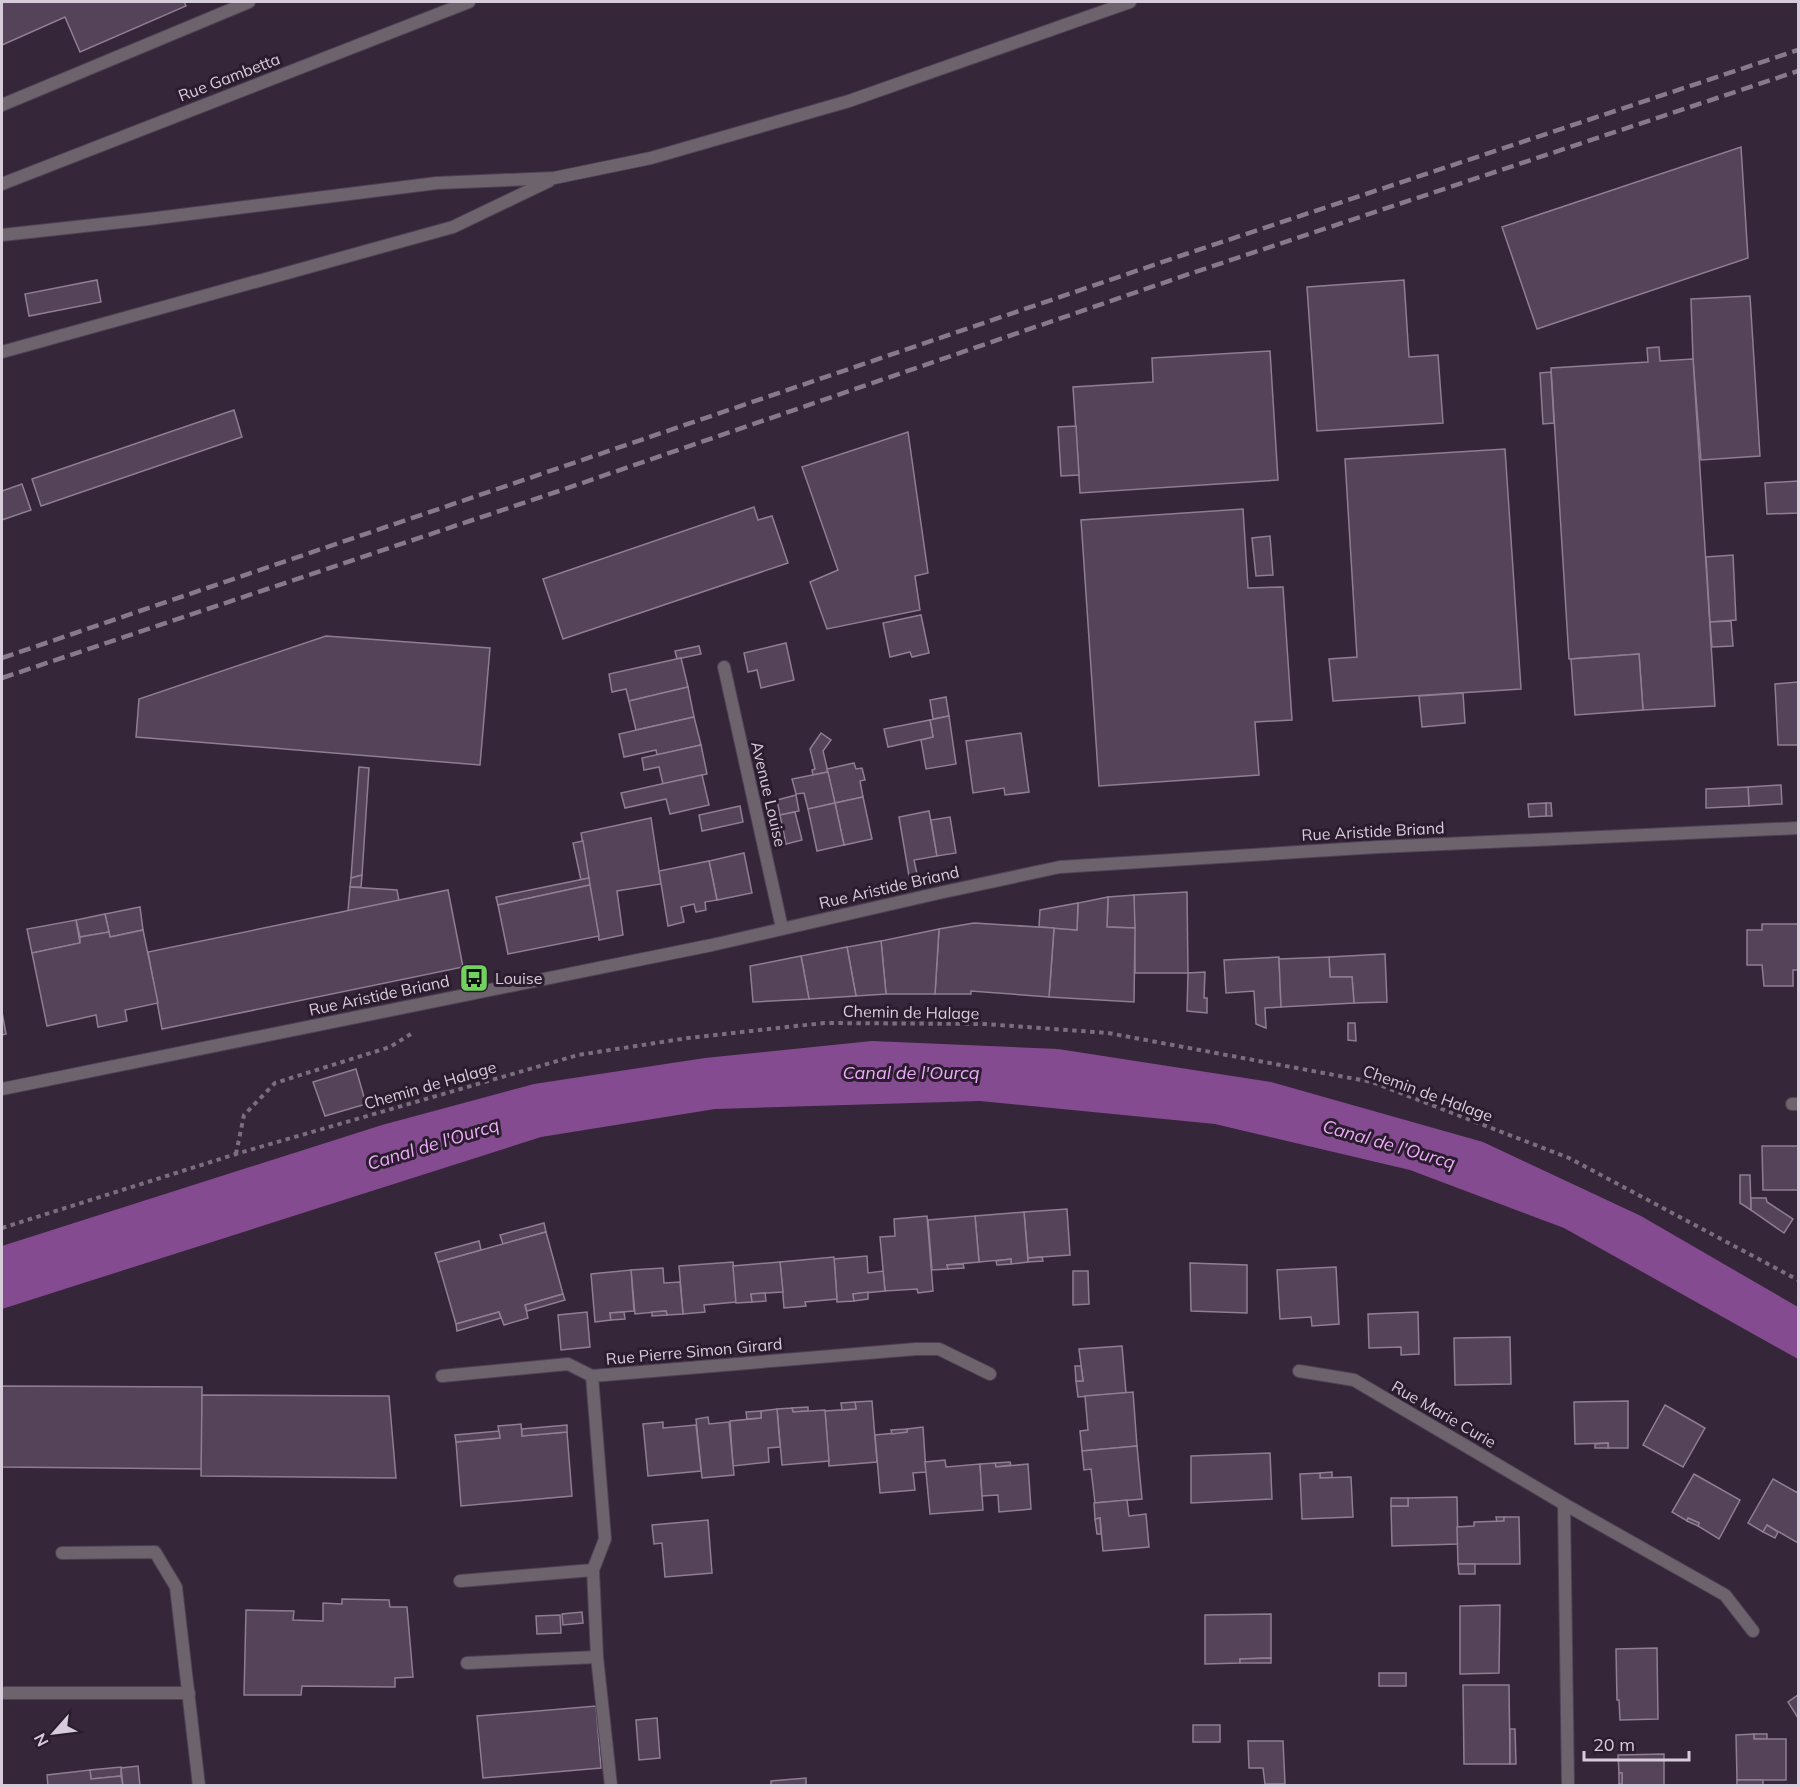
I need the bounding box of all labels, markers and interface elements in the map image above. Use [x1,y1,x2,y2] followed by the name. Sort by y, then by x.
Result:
[175,48,283,106] street label: Rue Gambetta
[747,739,791,849] street label: Avenue Louise
[1301,817,1445,845] street label: Rue Aristide Briand
[817,861,961,913] street label: Rue Aristide Briand
[458,962,490,994] bus stop icon: Louise
[495,968,542,988] place label: Louise
[307,970,451,1020] street label: Rue Aristide Briand
[843,1001,979,1023] street label: Chemin de Halage
[362,1057,498,1113] street label: Chemin de Halage
[1360,1060,1496,1126] street label: Chemin de Halage
[843,1061,980,1084] water label: Canal de l'Ourcq
[364,1113,502,1175] water label: Canal de l'Ourcq
[1320,1114,1458,1174] water label: Canal de l'Ourcq
[605,1333,783,1369] street label: Rue Pierre Simon Girard
[1388,1376,1500,1452] street label: Rue Marie Curie
[24,1703,84,1763] north arrow
[1584,1724,1689,1762] scale bar
[29,1730,52,1750] text: N
[1593,1733,1635,1756] text: 20 m

